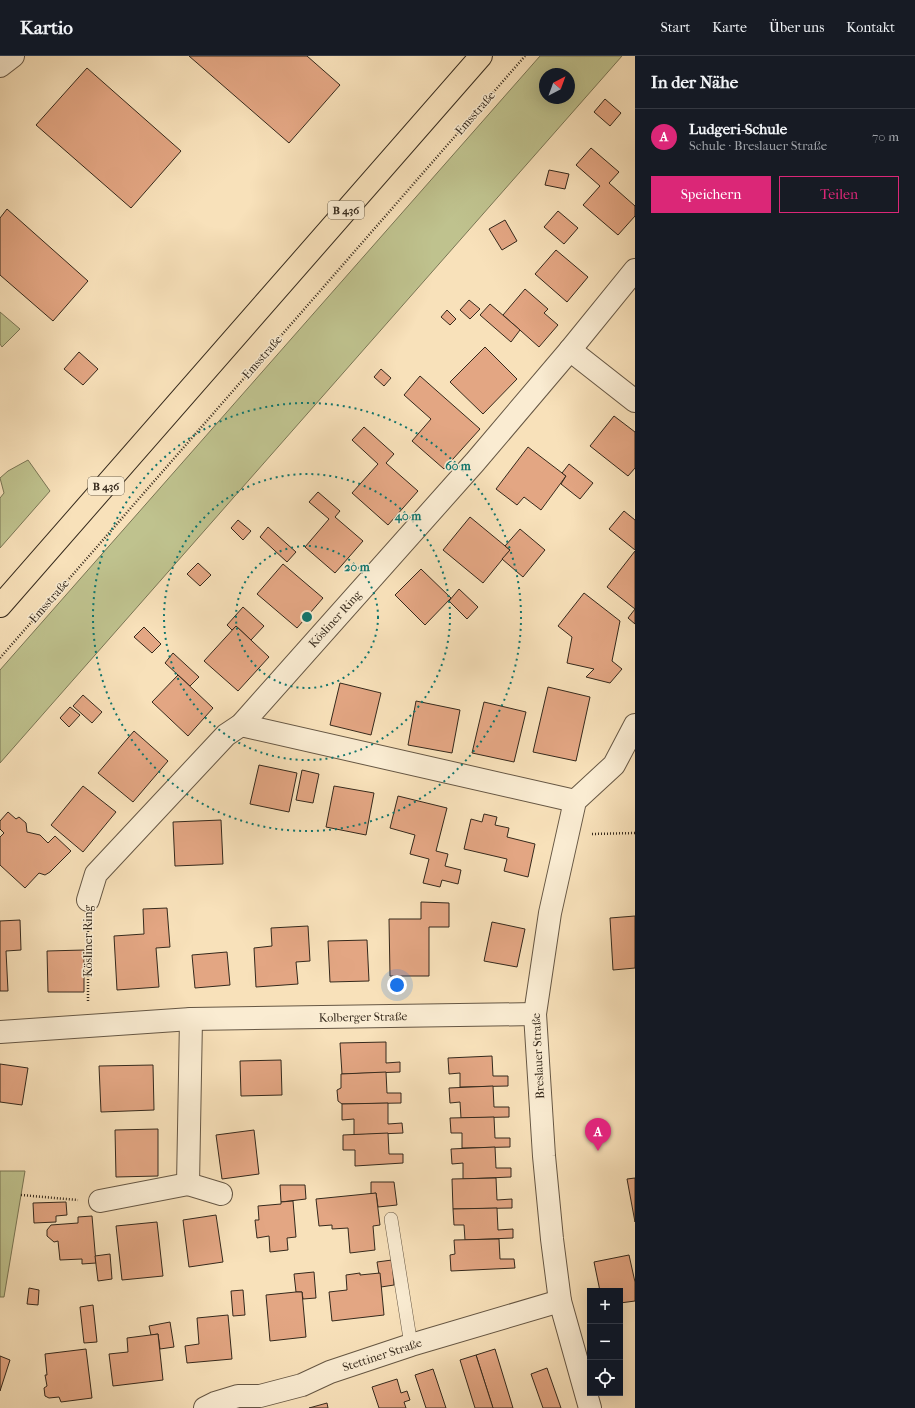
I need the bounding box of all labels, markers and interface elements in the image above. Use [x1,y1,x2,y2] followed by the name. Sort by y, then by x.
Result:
[20,17,73,39] text: Kartio
[661,19,690,36] text: Start
[712,19,747,36] text: Karte
[769,19,824,36] text: Über uns
[846,19,895,36] text: Kontakt
[539,68,575,104] north arrow
[651,72,738,92] text: In der Nähe
[452,88,498,138] street label: Emsstraße
[689,120,787,138] text: Ludgeri-Schule
[660,129,668,144] text: A
[872,129,899,144] text: 70 m
[689,138,827,153] text: Schule · Breslauer Straße
[651,176,771,213] button: Speichern
[779,176,899,213] button: Teilen
[328,201,364,219] road number: B 436
[239,332,285,382] street label: Emsstraße
[445,459,472,473] text: 60 m
[88,477,124,495] road number: B 436
[394,509,422,524] text: 40 m
[344,560,371,574] text: 20 m
[26,576,72,626] street label: Emsstraße
[306,587,365,650] street label: Kösliner Ring
[300,610,314,624] centre of rings
[81,904,95,977] street label: Kösliner Ring
[387,975,407,995] your location
[319,1009,408,1025] street label: Kolberger Straße
[529,1013,547,1099] street label: Breslauer Straße
[585,1118,611,1151] pin: A
[587,1288,623,1396] map controls
[587,1288,623,1324] button: +
[587,1324,623,1360] button: −
[341,1336,424,1374] street label: Stettiner Straße
[587,1360,623,1396] button: locate

